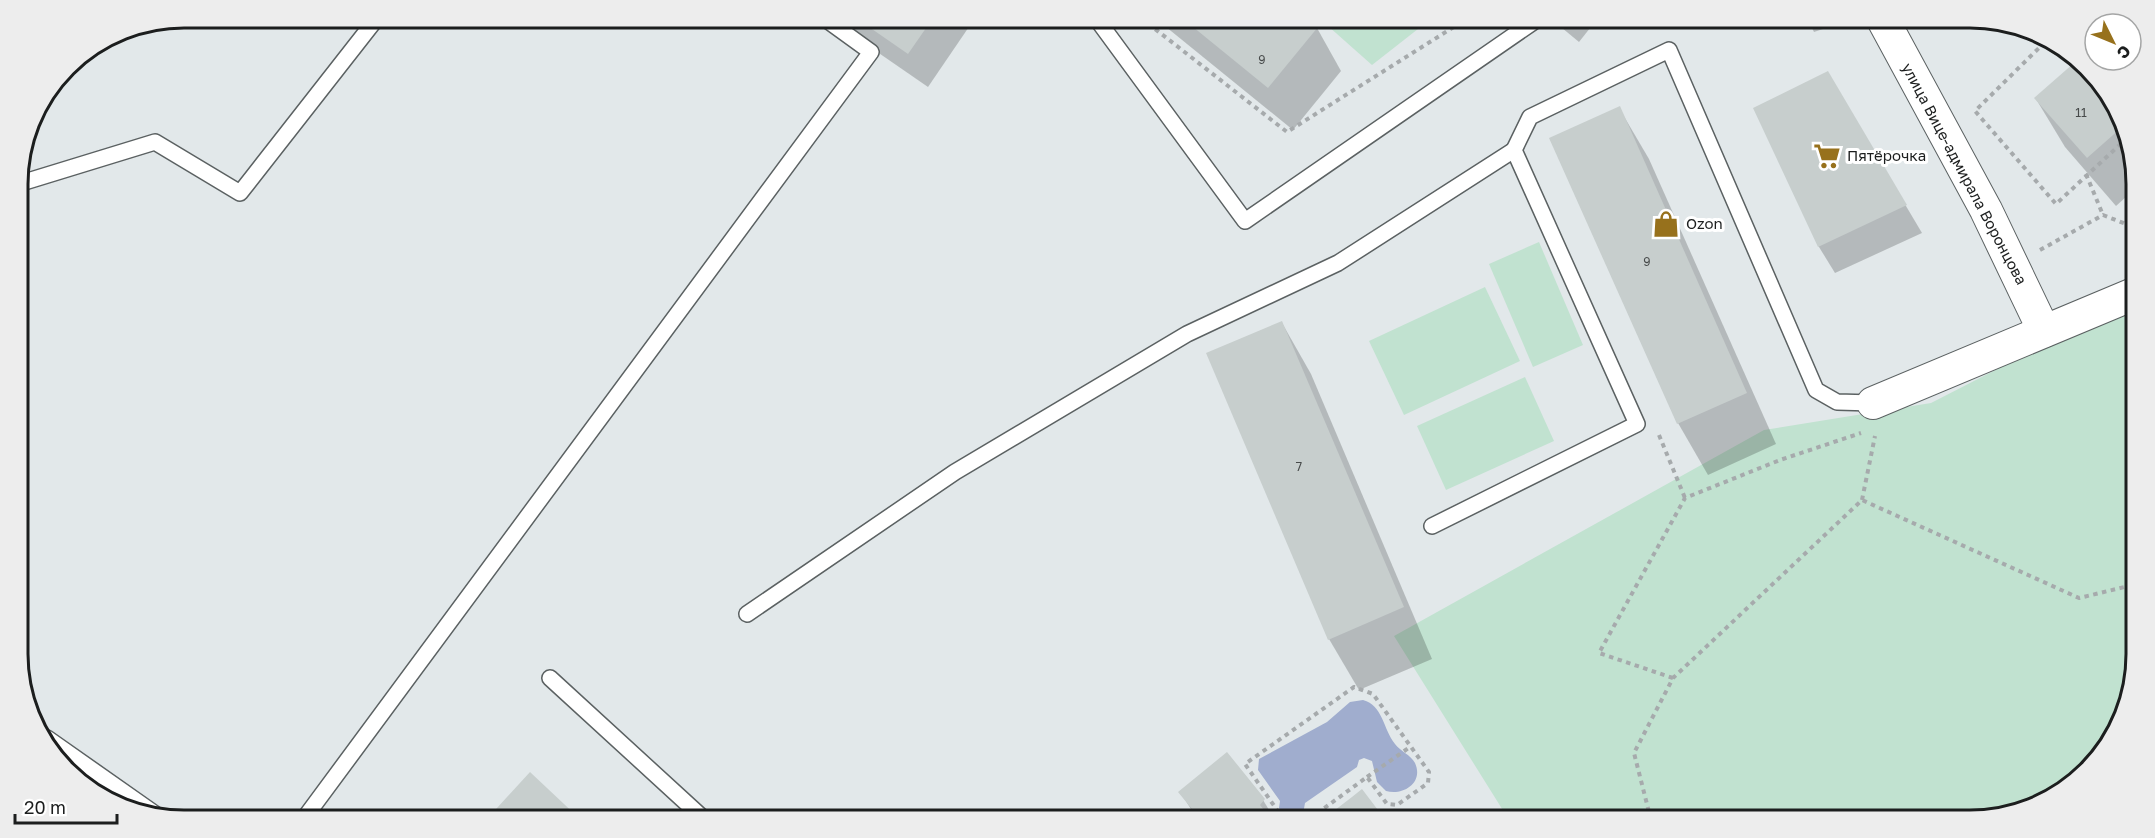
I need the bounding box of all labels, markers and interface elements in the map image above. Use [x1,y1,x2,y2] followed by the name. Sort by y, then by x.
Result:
[2083,12,2143,72] north arrow
[2113,41,2135,63] text: С
[1258,52,1266,67] house number: 9
[1899,60,2031,287] street label: улица Вице-адмирала Воронцова
[2075,105,2087,120] house number: 11
[1812,141,1842,171] supermarket icon: Пятёрочка
[1847,146,1926,164] place label: Пятёрочка
[1651,209,1681,239] shop icon: Ozon
[1686,214,1723,232] place label: Ozon
[1643,254,1651,269] house number: 9
[1296,459,1302,474] house number: 7
[15,787,117,825] scale bar
[24,796,66,818] text: 20 m

